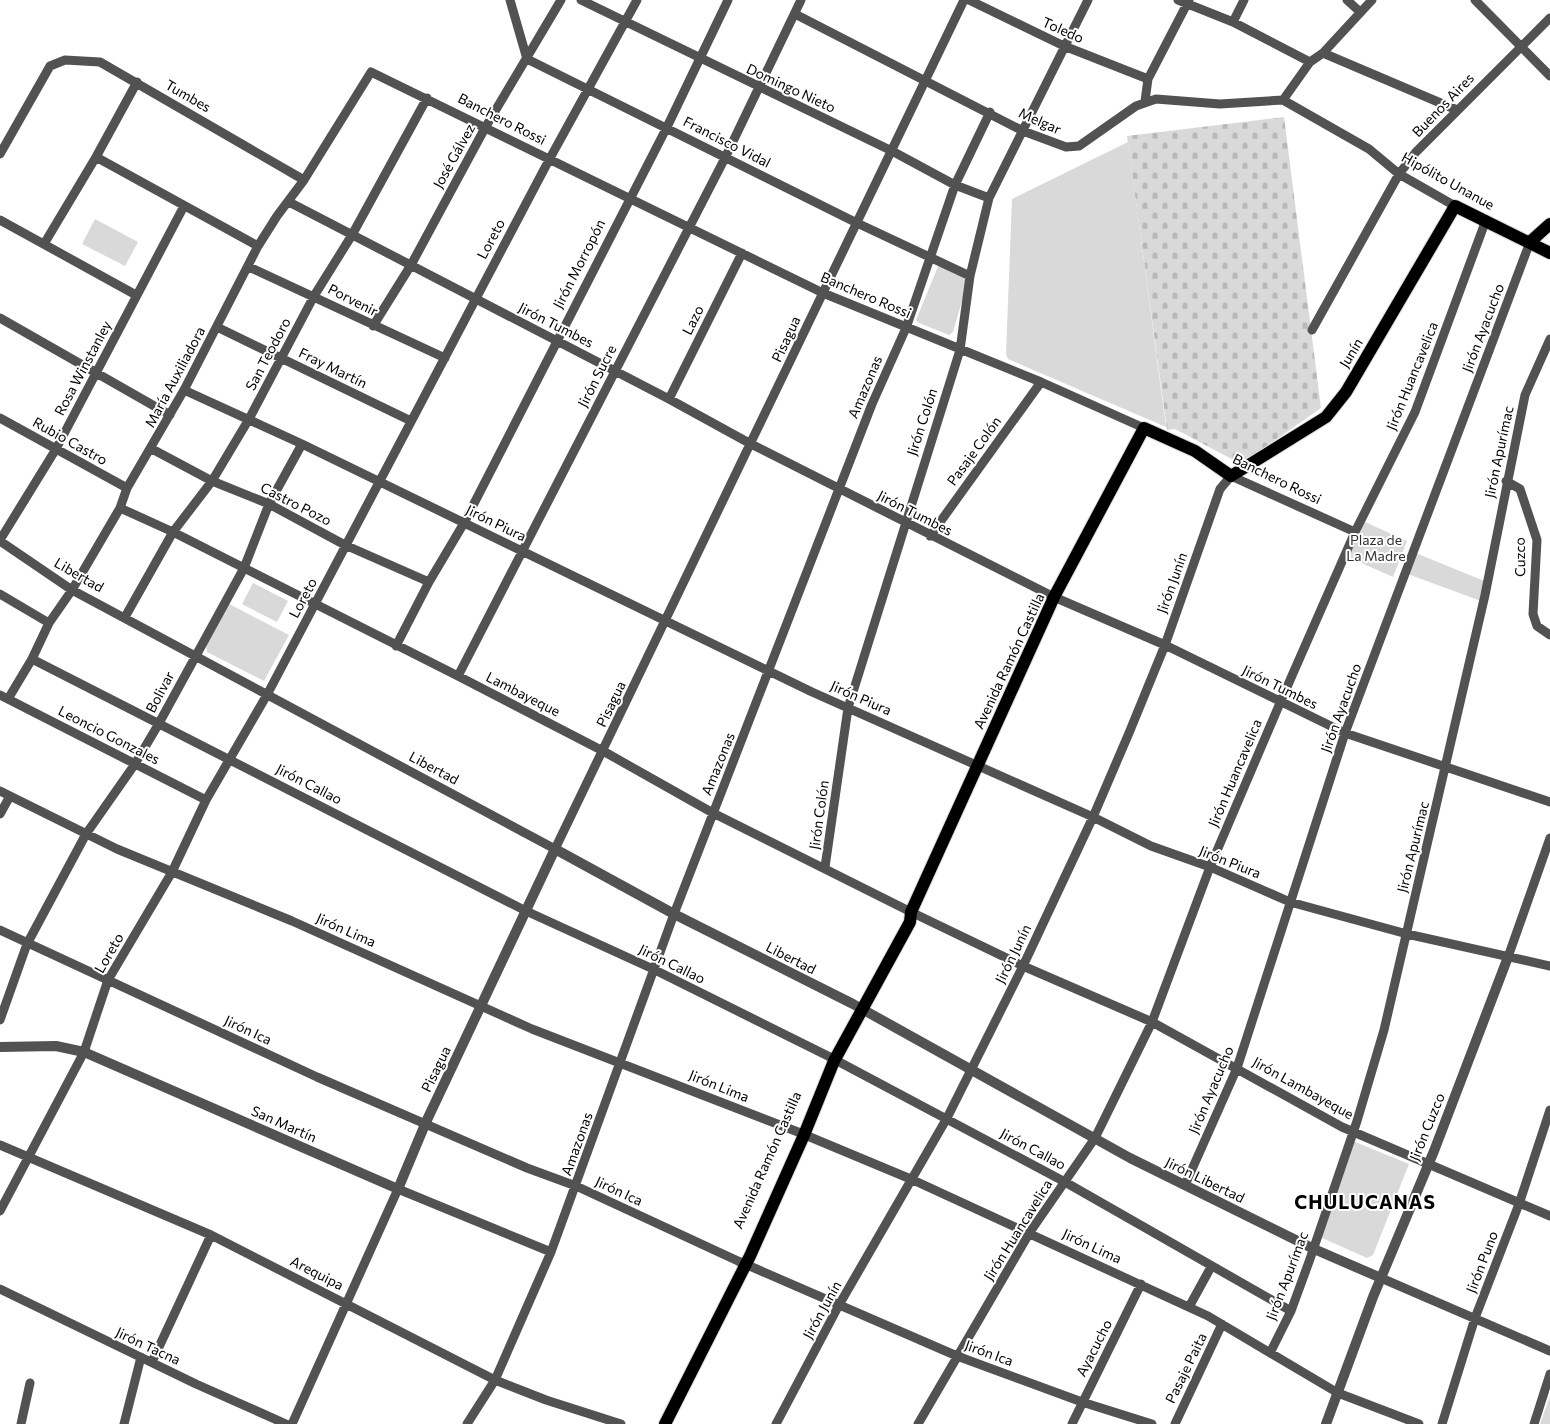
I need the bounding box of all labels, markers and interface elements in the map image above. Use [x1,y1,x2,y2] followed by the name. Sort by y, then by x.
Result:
[1040,13,1087,46] street label: Toledo
[744,59,839,116] street label: Domingo Nieto
[1408,69,1477,140] street label: Buenos Aires
[162,76,214,115] street label: Tumbes
[455,89,549,148] street label: Banchero Rossi
[1016,104,1064,138] street label: Melgar
[681,112,774,171] street label: Francisco Vidal
[429,121,478,191] street label: José Gálvez
[1399,148,1498,213] street label: Hipólito Unanue
[473,216,508,262] street label: Loreto
[549,216,608,311] street label: Jirón Morropón
[818,268,914,321] street label: Banchero Rossi
[325,280,382,320] street label: Porvenir
[1458,281,1507,375] street label: Jirón Ayacucho
[516,298,597,351] street label: Jirón Tumbes
[678,302,707,337] street label: Lazo
[768,313,804,365] street label: Pisagua
[241,314,294,393] street label: San Teodoro
[50,317,115,418] street label: Rosa Winstanley
[1382,319,1441,433] street label: Jirón Huancavelica
[141,323,208,430] street label: María Auxiliadora
[1335,335,1366,371] street label: Junín
[574,342,620,410] street label: Jirón Sucre
[296,344,370,391] street label: Fray Martín
[844,353,885,421] street label: Amazonas
[903,386,940,458] street label: Jirón Colón
[1480,404,1517,499] street label: Jirón Apurímac
[30,413,111,468] street label: Rubio Castro
[943,413,1004,489] street label: Pasaje Colón
[1230,450,1324,507] street label: Banchero Rossi
[258,478,335,529] street label: Castro Pozo
[875,486,956,539] street label: Jirón Tumbes
[463,501,529,544] street label: Jirón Piura
[1346,531,1406,564] park label: Plaza de La Madre
[1511,537,1528,577] street label: Cuzco
[1153,550,1190,616] street label: Jirón Junín
[52,554,107,595] street label: Libertad
[285,575,320,621] street label: Loreto
[970,590,1048,732] street label: Avenida Ramón Castilla
[1240,661,1321,712] street label: Jirón Tumbes
[1317,661,1365,755] street label: Jirón Ayacucho
[142,668,178,715] street label: Bolivar
[483,668,563,719] street label: Lambayeque
[828,677,894,719] street label: Jirón Piura
[592,678,629,729] street label: Pisagua
[56,702,163,767] street label: Leoncio Gonzales
[1204,716,1265,829] street label: Jirón Huancavelica
[697,730,738,798] street label: Amazonas
[406,747,462,788] street label: Libertad
[273,760,345,807] street label: Jirón Callao
[805,779,832,851] street label: Jirón Colón
[1393,799,1432,894] street label: Jirón Apurímac
[1197,841,1264,882] street label: Jirón Piura
[314,909,379,950] street label: Jirón Lima
[991,921,1034,986] street label: Jirón Junín
[90,930,127,976] street label: Loreto
[763,938,819,977] street label: Libertad
[636,940,708,987] street label: Jirón Callao
[222,1011,275,1048] street label: Jirón Ica
[417,1043,454,1094] street label: Pisagua
[1184,1043,1237,1136] street label: Jirón Ayacucho
[1250,1053,1357,1122] street label: Jirón Lambayeque
[687,1066,752,1105] street label: Jirón Lima
[729,1089,804,1231] street label: Avenida Ramón Castilla
[1405,1090,1448,1163] street label: Jirón Cuzco
[249,1102,320,1145] street label: San Martín
[557,1110,596,1178] street label: Amazonas
[998,1124,1069,1173] street label: Jirón Callao
[1163,1153,1248,1206] street label: Jirón Libertad
[593,1172,646,1209] street label: Jirón Ica
[980,1176,1055,1283] street label: Jirón Huancavelica
[1294,1190,1436,1213] district label: CHULUCANAS
[1060,1224,1124,1267] street label: Jirón Lima
[1462,1228,1501,1295] street label: Jirón Puno
[1262,1229,1311,1323] street label: Jirón Apurímac
[288,1252,347,1293] street label: Arequipa
[799,1278,844,1342] street label: Jirón Junín
[1072,1316,1115,1379] street label: Ayacucho
[113,1323,183,1368] street label: Jirón Tacna
[1161,1330,1210,1406] street label: Pasaje Paita
[963,1336,1016,1369] street label: Jirón Ica

